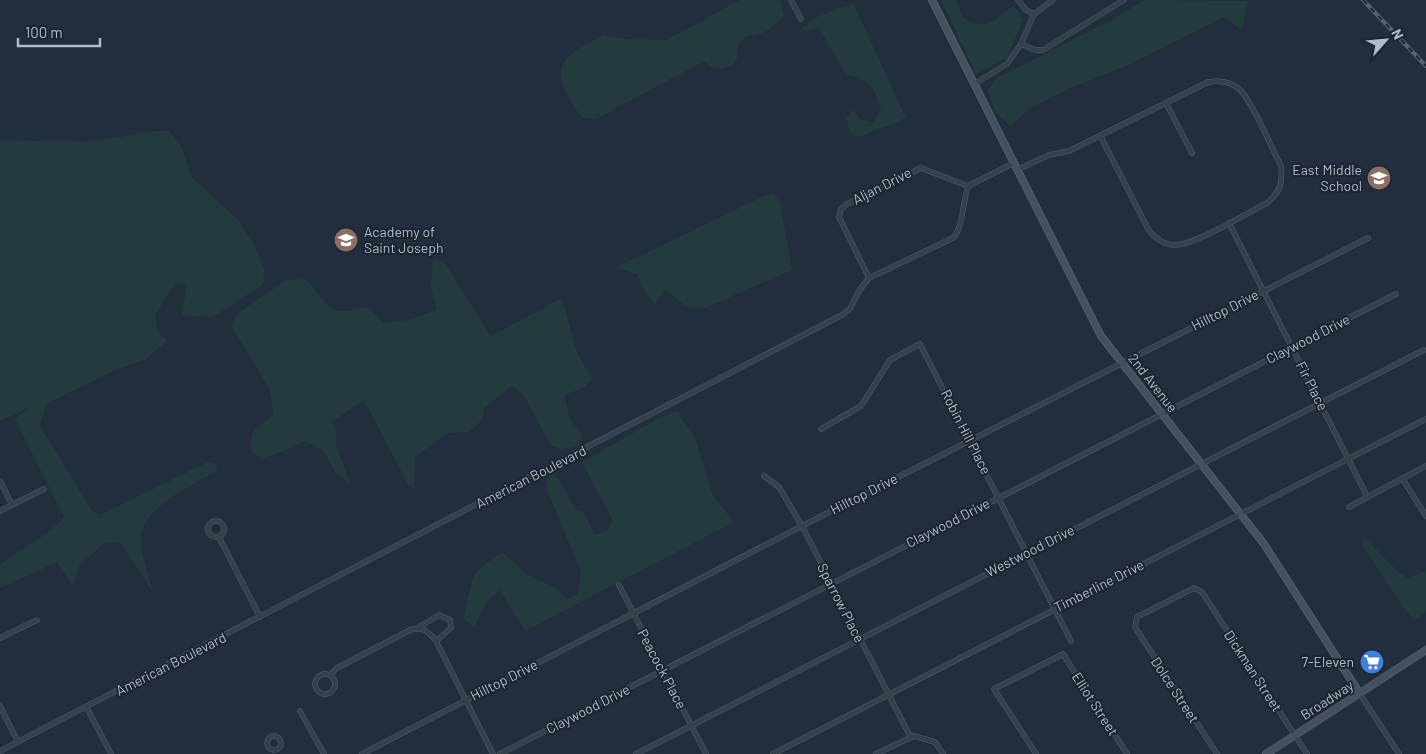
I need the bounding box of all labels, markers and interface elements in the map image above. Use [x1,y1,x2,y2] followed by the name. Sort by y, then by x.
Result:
[18,15,100,47] scale bar
[1361,15,1411,65] north arrow
[25,23,63,41] text: 100 m
[1388,26,1408,42] text: N
[1292,161,1362,194] place label: East Middle School
[849,163,914,208] street label: Aljan Drive
[1366,165,1392,191] school or university icon: East Middle School
[364,223,443,256] place label: Academy of Saint Joseph
[333,227,359,253] school or university icon: Academy of Saint Joseph
[1188,285,1261,334] street label: Hilltop Drive
[1263,310,1353,367] street label: Claywood Drive
[1125,350,1182,415] street label: 2nd Avenue
[1293,358,1332,413] street label: Fir Place
[938,386,995,477] street label: Robin Hill Place
[473,441,589,512] street label: American Boulevard
[827,469,900,518] street label: Hilltop Drive
[903,494,993,551] street label: Claywood Drive
[982,521,1077,580] street label: Westwood Drive
[1051,556,1147,616] street label: Timberline Drive
[814,560,869,645] street label: Sparrow Place
[634,626,691,712] street label: Peacock Place
[1221,627,1286,715] street label: Dickman Street
[113,628,229,699] street label: American Boulevard
[1359,649,1385,675] supermarket icon: 7-Eleven
[1301,653,1354,670] place label: 7-Eleven
[1148,654,1203,726] street label: Dolce Street
[467,655,540,704] street label: Hilltop Drive
[1069,669,1122,739] street label: Elliot Street
[1297,676,1357,723] street label: Broadway
[543,680,633,737] street label: Claywood Drive

